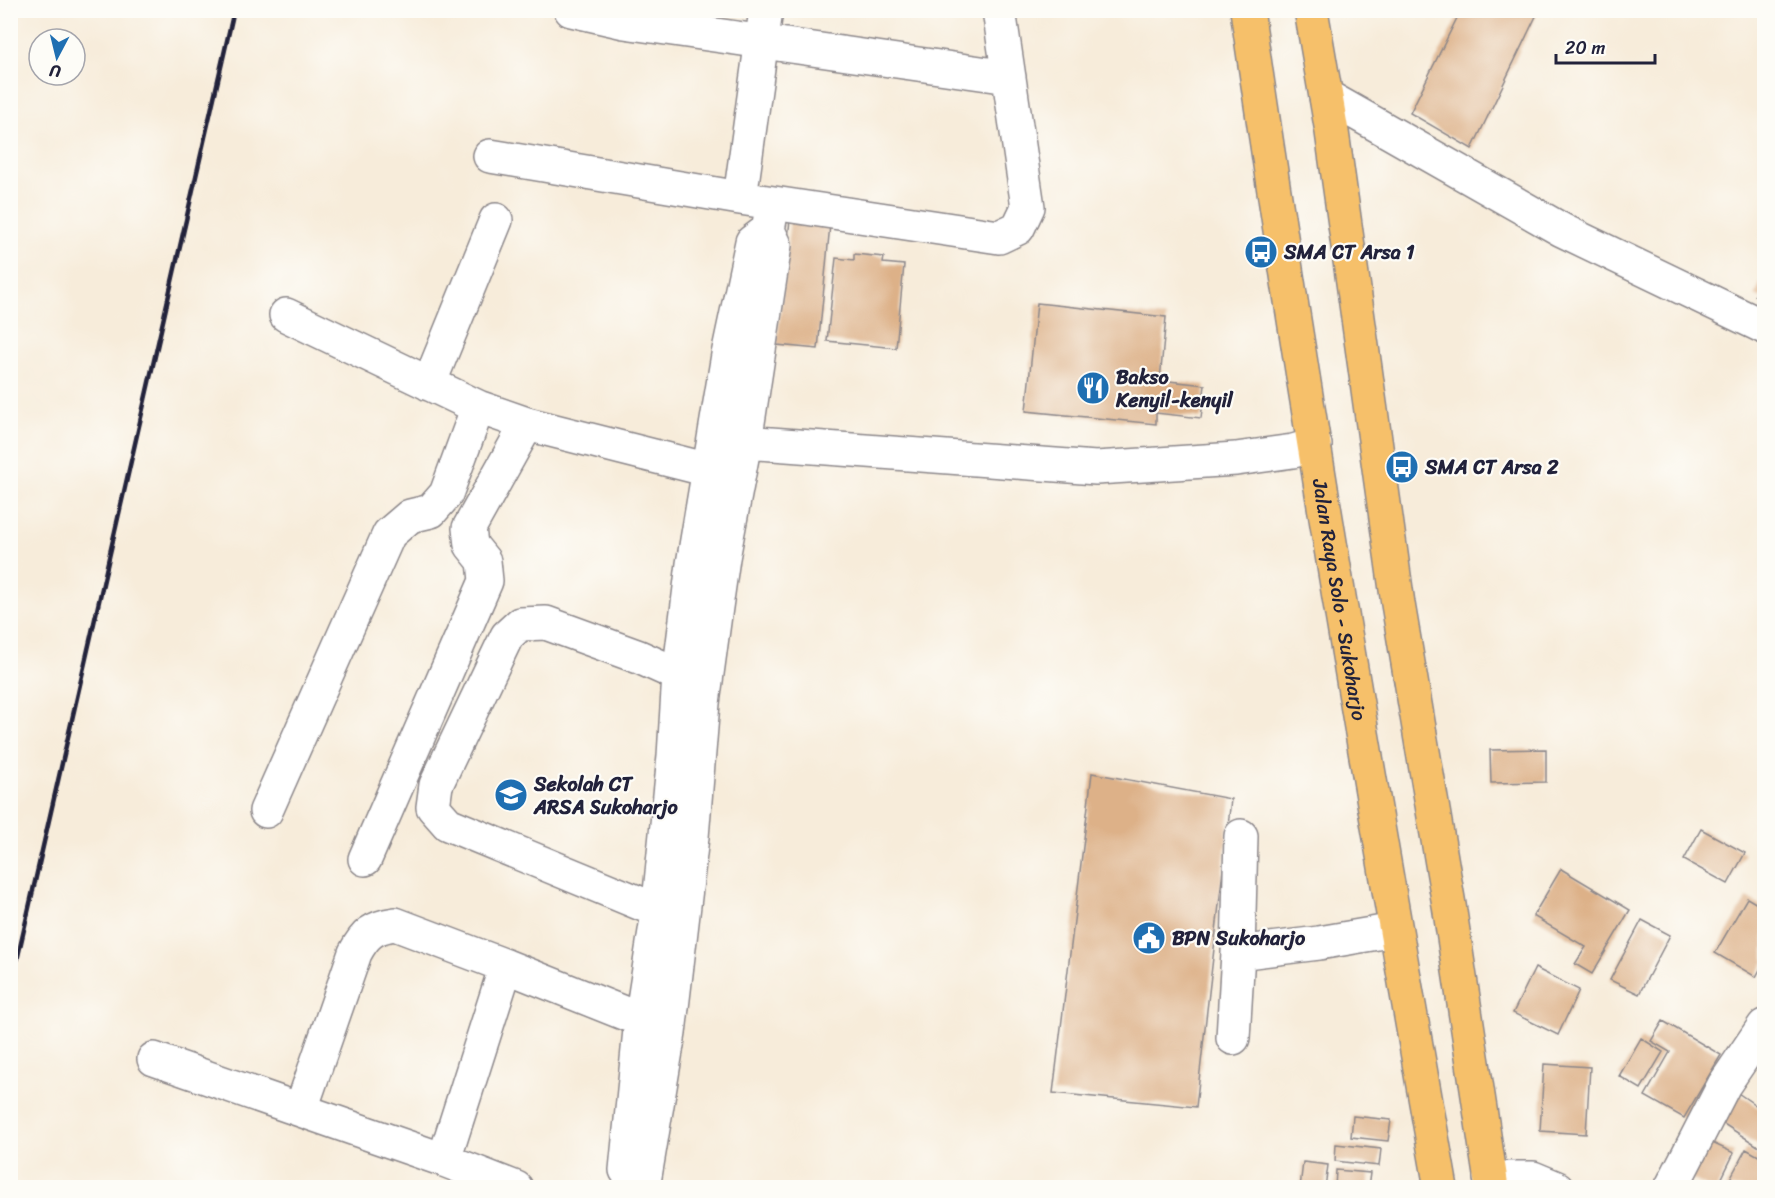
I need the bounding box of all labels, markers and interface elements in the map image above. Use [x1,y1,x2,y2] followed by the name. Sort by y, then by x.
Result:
[27,27,87,87] north arrow
[1556,27,1655,65] scale bar
[1565,32,1605,64] text: 20 m
[47,56,62,86] text: U
[1243,234,1279,270] bus stop icon: SMA CT Arsa 1
[1283,235,1415,270] place label: SMA CT Arsa 1
[1115,360,1234,418] place label: Bakso Kenyil-kenyil
[1075,370,1111,406] restaurant icon: Bakso Kenyil-kenyil
[1384,449,1420,485] bus stop icon: SMA CT Arsa 2
[1424,450,1559,485] place label: SMA CT Arsa 2
[1302,475,1377,723] street label: Jalan Raya Solo - Sukoharjo
[533,767,678,825] place label: Sekolah CT ARSA Sukoharjo
[493,777,529,813] school or university icon: Sekolah CT ARSA Sukoharjo
[1131,920,1167,956] public building icon: BPN Sukoharjo
[1172,921,1306,956] place label: BPN Sukoharjo

